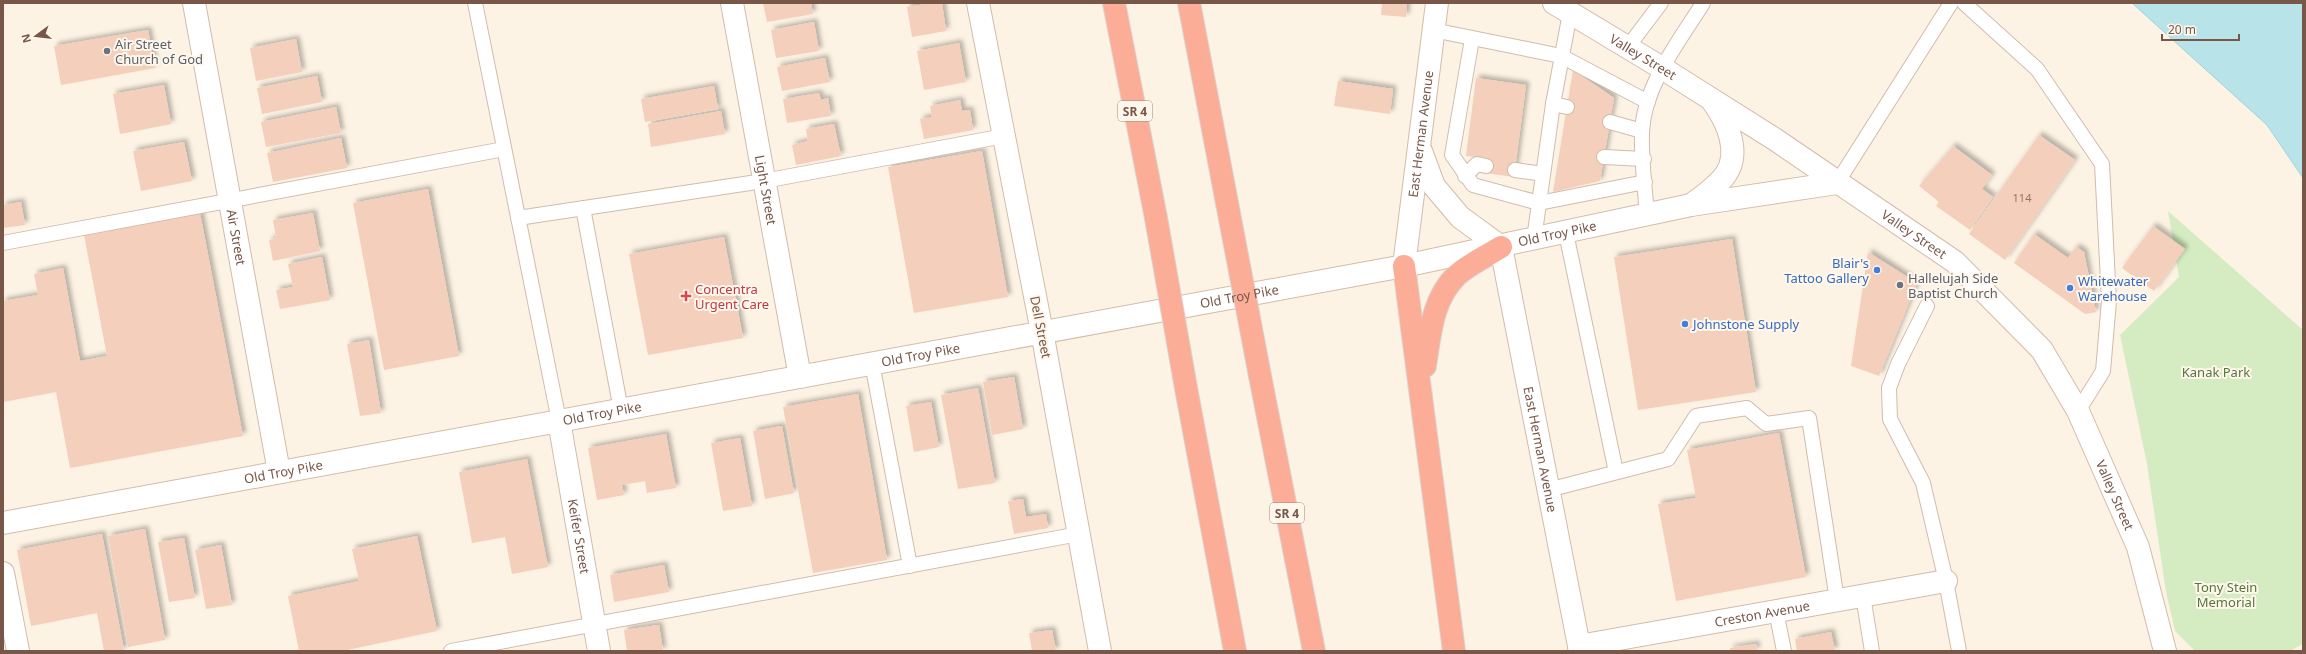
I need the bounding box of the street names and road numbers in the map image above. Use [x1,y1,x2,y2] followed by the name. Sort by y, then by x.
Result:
[1606,30,1680,84] street label: Valley Street
[1404,70,1437,199] street label: East Herman Avenue
[1118,101,1152,121] road number: SR 4
[751,154,781,227] street label: Light Street
[1878,206,1950,263] street label: Valley Street
[223,208,250,267] street label: Air Street
[1516,216,1598,251] street label: Old Troy Pike
[1199,280,1280,312] street label: Old Troy Pike
[1026,294,1056,360] street label: Dell Street
[880,339,962,371] street label: Old Troy Pike
[1519,385,1562,514] street label: East Herman Avenue
[561,397,643,429] street label: Old Troy Pike
[242,456,324,488] street label: Old Troy Pike
[2092,457,2139,533] street label: Valley Street
[564,497,594,575] street label: Keifer Street
[1270,503,1304,523] road number: SR 4
[1713,596,1811,631] street label: Creston Avenue

